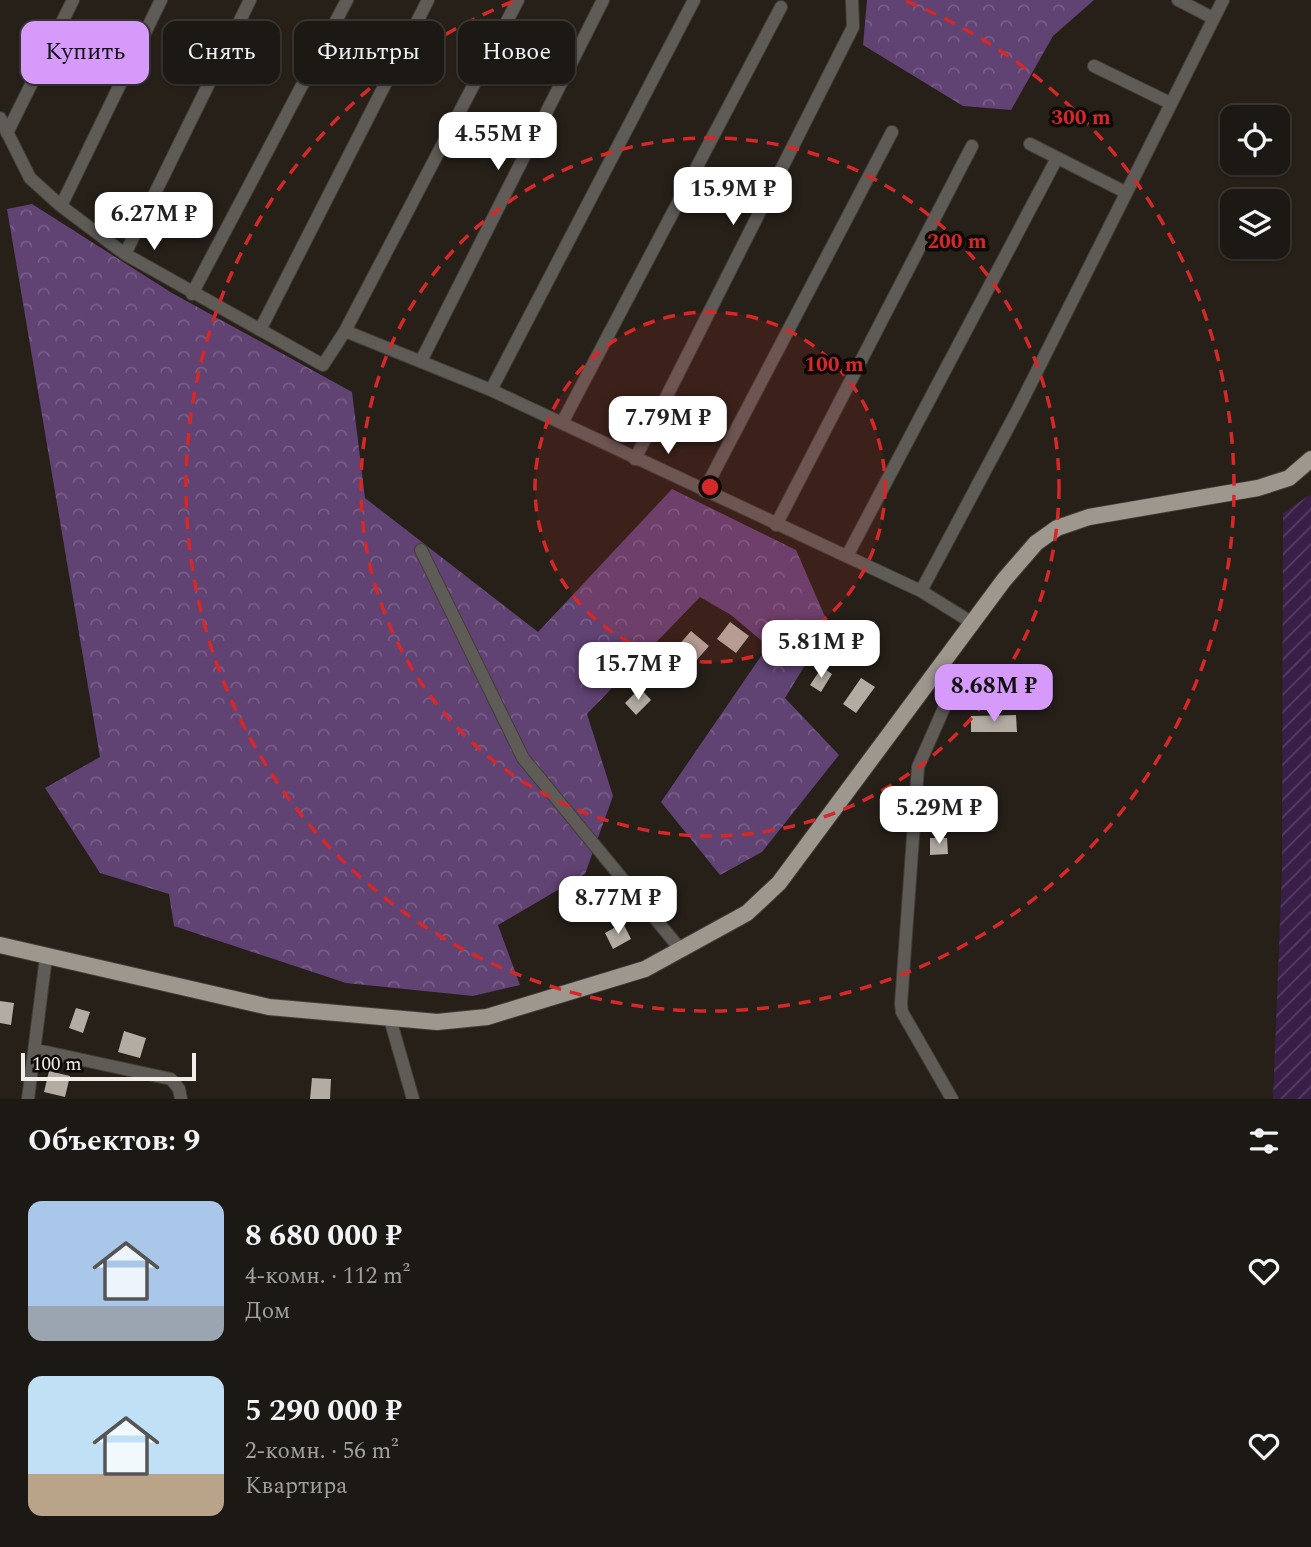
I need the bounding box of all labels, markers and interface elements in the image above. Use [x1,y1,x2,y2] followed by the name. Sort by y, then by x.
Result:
[21,21,149,84] chip: Купить
[163,21,280,84] chip: Снять
[294,21,444,84] chip: Фильтры
[458,21,575,84] chip: Новое
[1051,102,1111,134] text: 300 m
[1220,105,1290,259] map controls
[1220,105,1290,175] button: locate
[433,113,563,172] pin: 4.55M ₽
[455,117,541,152] text: 4.55M ₽
[668,168,798,227] pin: 15.9M ₽
[690,172,776,207] text: 15.9M ₽
[1220,189,1290,259] button: layers
[89,192,219,252] pin: 6.27M ₽
[111,197,197,232] text: 6.27M ₽
[927,226,987,258] text: 200 m
[804,349,864,381] text: 100 m
[603,396,733,456] pin: 7.79M ₽
[625,401,711,436] text: 7.79M ₽
[698,475,722,499] centre of rings
[756,620,886,680] pin: 5.81M ₽
[778,625,864,660] text: 5.81M ₽
[573,642,703,702] pin: 15.7M ₽
[595,647,681,682] text: 15.7M ₽
[929,664,1059,724] pin: 8.68M ₽
[951,669,1037,704] text: 8.68M ₽
[874,786,1004,846] pin: 5.29M ₽
[896,791,982,826] text: 5.29M ₽
[553,876,683,936] pin: 8.77M ₽
[575,881,661,916] text: 8.77M ₽
[21,1050,196,1082] scale bar
[32,1050,82,1079] text: 100 m
[28,1118,200,1164] text: Объектов: 9
[1245,1122,1283,1160] icon: filters
[245,1213,402,1259] text: 8 680 000 ₽
[84,1229,168,1313] icon: home
[1245,1252,1283,1290] icon: heart
[245,1259,410,1294] text: 4-комн. · 112 m²
[245,1294,290,1329] text: Дом
[245,1388,402,1434] text: 5 290 000 ₽
[84,1404,168,1488] icon: home
[1245,1427,1283,1465] icon: heart
[245,1434,399,1469] text: 2-комн. · 56 m²
[245,1469,348,1504] text: Квартира

